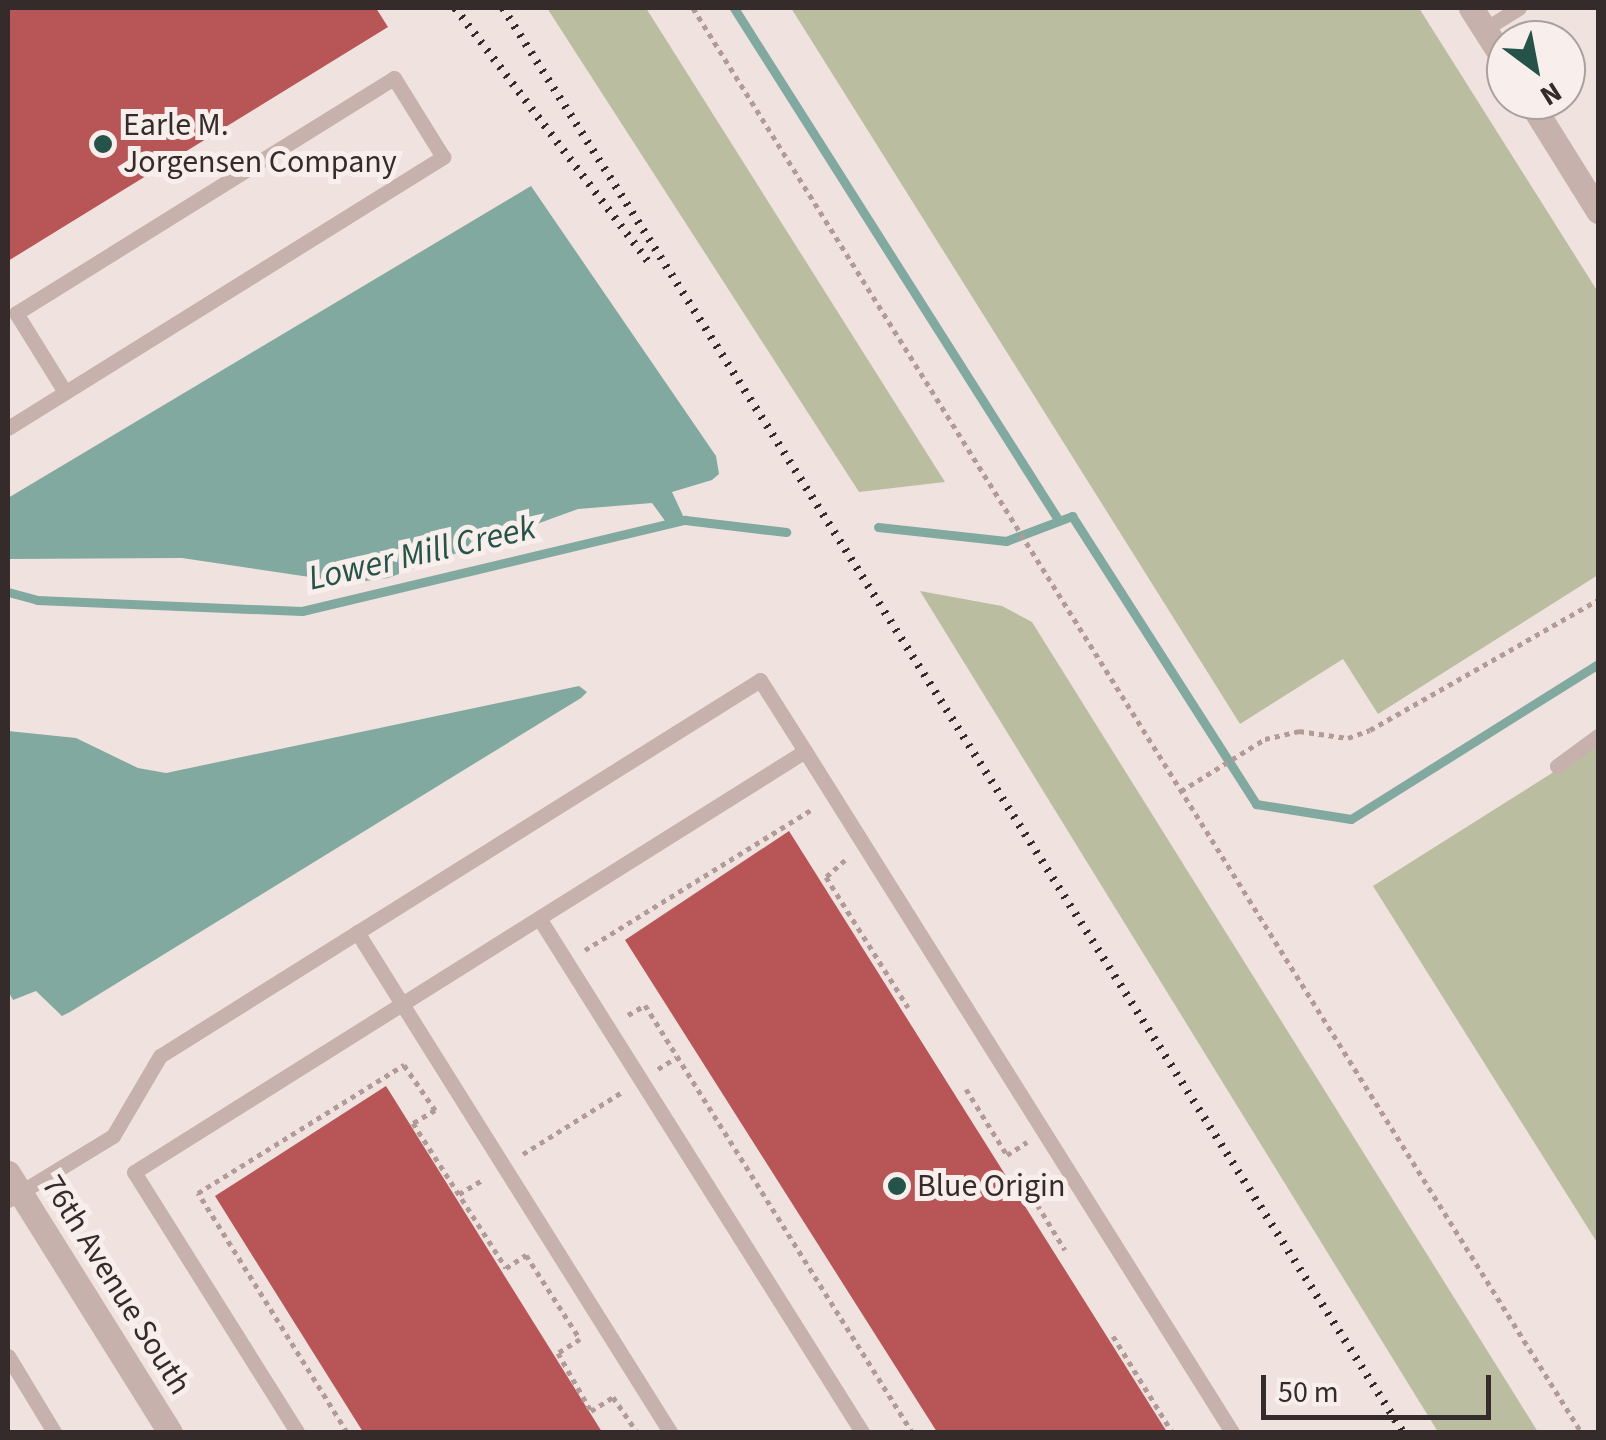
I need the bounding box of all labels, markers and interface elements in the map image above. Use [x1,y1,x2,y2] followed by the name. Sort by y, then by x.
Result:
[1486,20,1586,120] north arrow
[1532,72,1569,116] text: N
[123,107,397,182] place label: Earle M. Jorgensen Company
[92,133,114,155] marker: Earle M. Jorgensen Company
[304,506,540,600] water label: Lower Mill Creek
[917,1167,1065,1205] place label: Blue Origin
[33,1168,199,1402] street label: 76th Avenue South
[886,1175,908,1197] marker: Blue Origin
[1266,1355,1496,1417] scale bar
[1278,1371,1339,1414] text: 50 m

